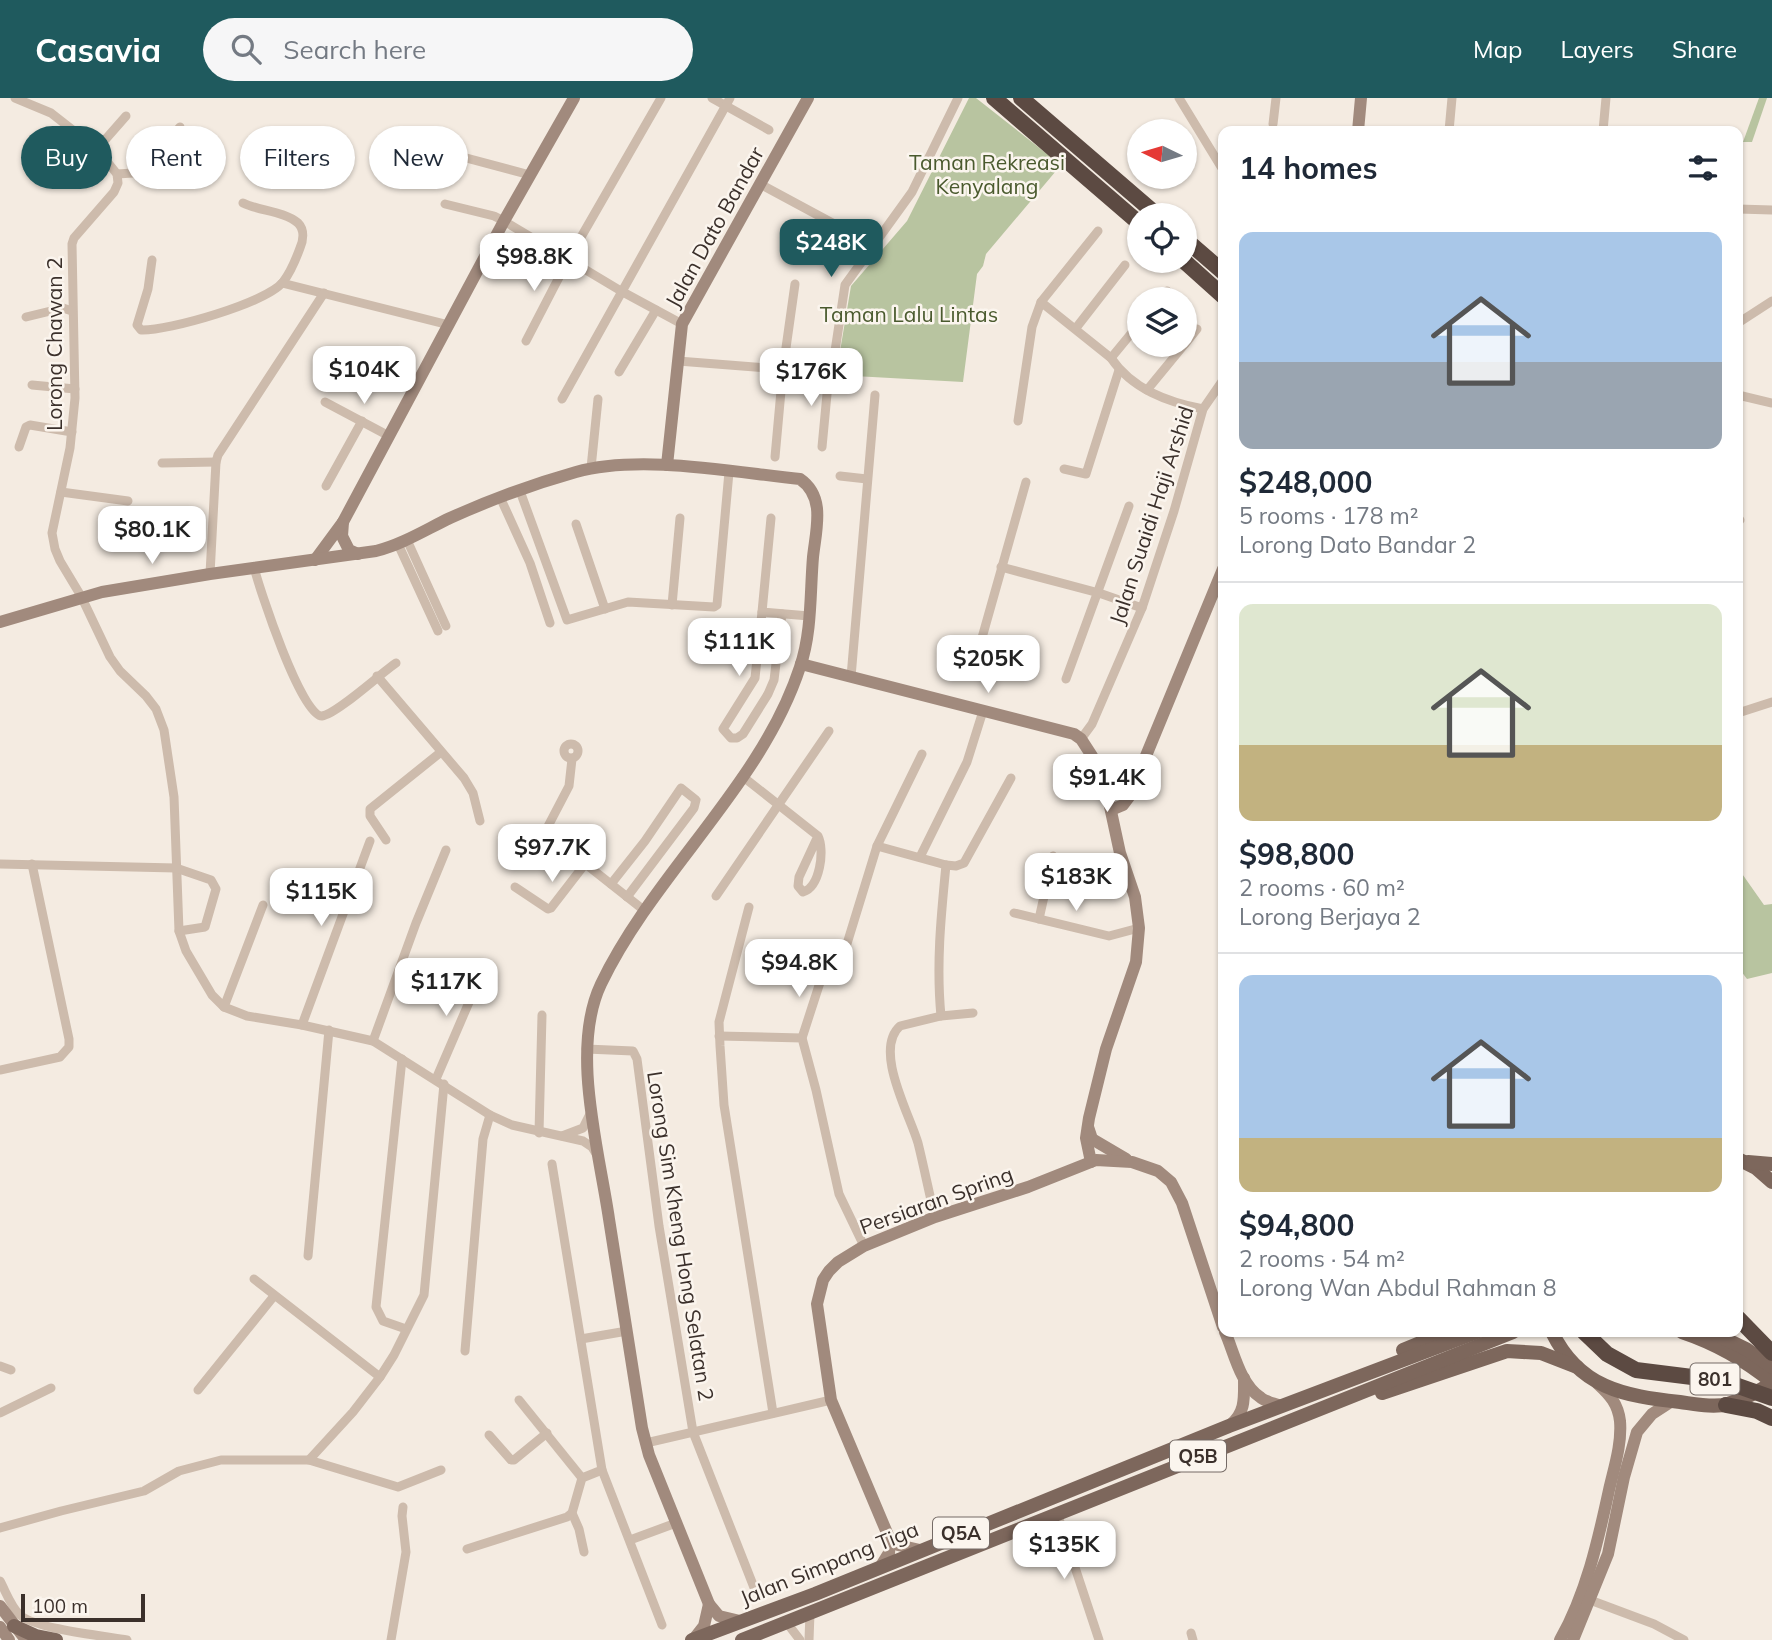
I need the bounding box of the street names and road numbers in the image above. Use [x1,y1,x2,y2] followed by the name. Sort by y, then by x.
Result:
[659,142,769,312] street label: Jalan Dato Bandar
[41,257,67,431] street label: Lorong Chawan 2
[1103,402,1199,628] street label: Jalan Suaidi Haji Arshid
[642,1069,720,1403] street label: Lorong Sim Kheng Hong Selatan 2
[856,1160,1016,1240] street label: Persiaran Spring
[1690,1364,1740,1394] road number: 801
[1170,1440,1226,1472] road number: Q5B
[736,1515,922,1611] street label: Jalan Simpang Tiga
[933,1518,989,1548] road number: Q5A

